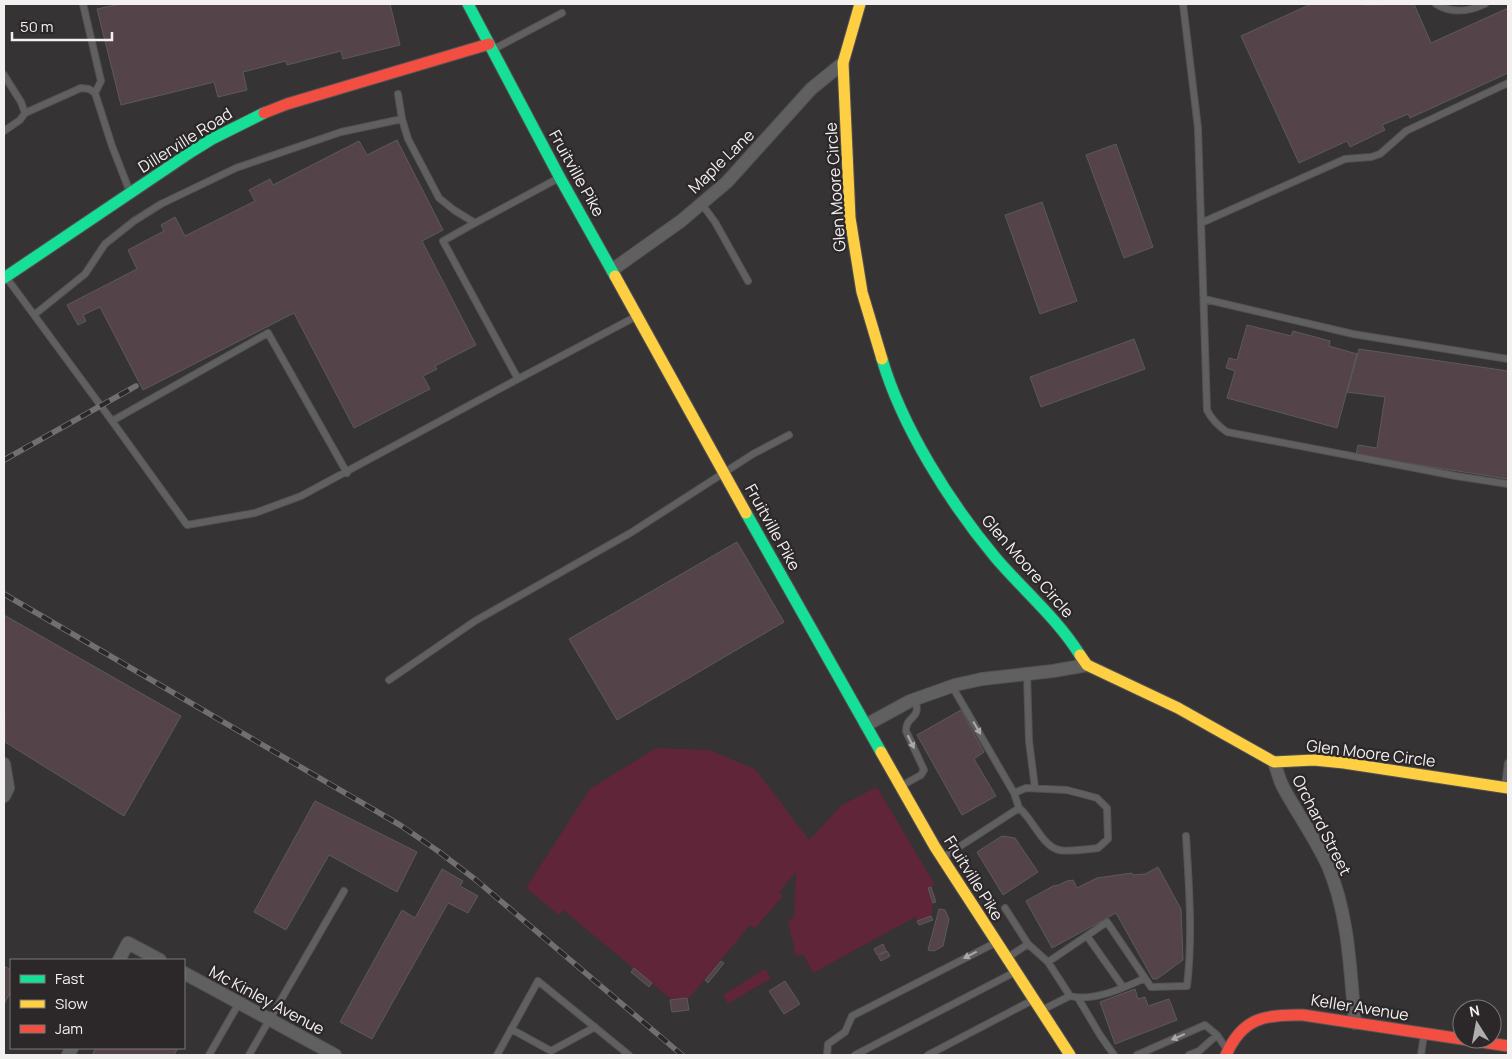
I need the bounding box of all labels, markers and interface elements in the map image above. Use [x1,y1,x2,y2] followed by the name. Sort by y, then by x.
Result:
[12,10,112,42] scale bar
[20,16,54,37] text: 50 m
[134,102,236,178] street label: Dillerville Road
[819,121,851,253] street label: Glen Moore Circle
[683,124,759,198] street label: Maple Lane
[544,126,610,220] street label: Fruitville Pike
[740,480,806,574] street label: Fruitville Pike
[977,510,1079,622] street label: Glen Moore Circle
[972,721,981,735] one-way arrow
[1305,734,1437,772] street label: Glen Moore Circle
[907,735,915,750] one-way arrow
[1287,771,1357,879] street label: Orchard Street
[939,832,1009,924] street label: Fruitville Pike
[963,951,977,959] one-way arrow
[10,959,185,1049] legend
[206,960,328,1040] street label: Mc Kinley Avenue
[55,968,84,989] text: Fast
[1309,988,1411,1026] street label: Keller Avenue
[55,993,88,1014] text: Slow
[1452,999,1502,1049] north arrow
[1468,1000,1481,1021] text: N
[55,1018,83,1039] text: Jam
[1171,1033,1185,1041] one-way arrow

